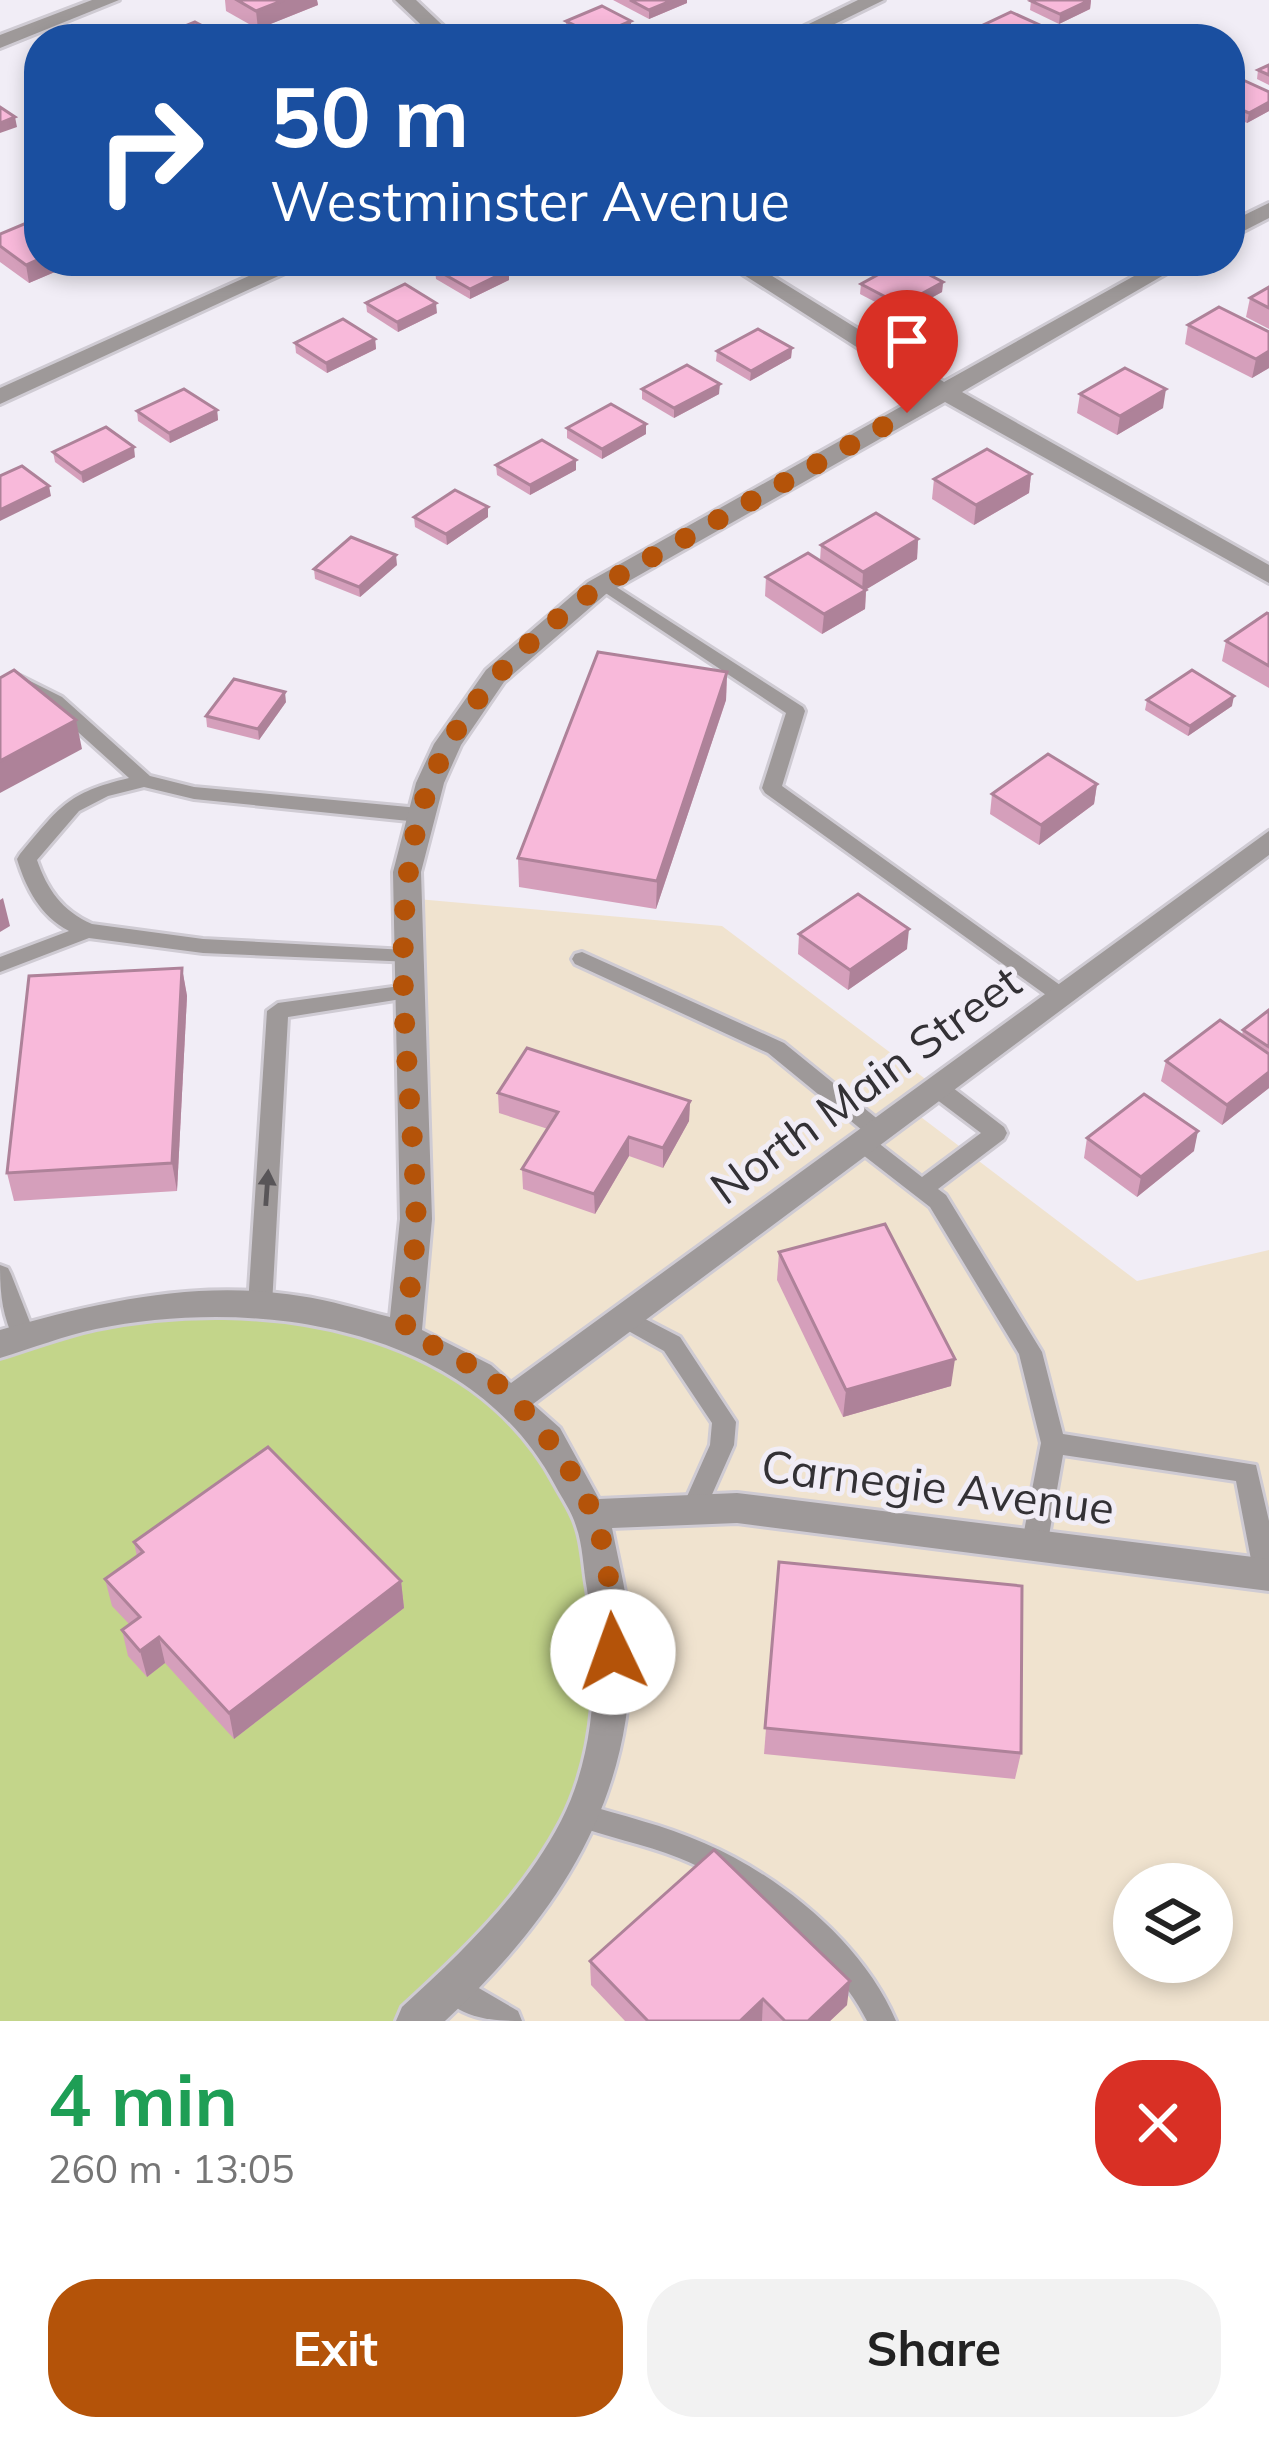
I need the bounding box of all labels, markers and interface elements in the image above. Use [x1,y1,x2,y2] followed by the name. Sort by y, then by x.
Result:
[270,63,469,168] text: 50 m
[72,72,228,228] icon: right
[270,167,790,235] text: Westminster Avenue
[856,290,958,413] pin
[874,308,940,374] icon: arrive
[699,953,1031,1215] street label: North Main Street
[257,1169,276,1206] one-way arrow
[758,1437,1118,1535] street label: Carnegie Avenue
[550,1589,676,1715] position arrow
[1113,1863,1233,1983] map controls
[1113,1863,1233,1983] button: layers
[48,2054,238,2144] text: 4 min
[1095,2060,1221,2186] button: close
[48,2144,294,2193] text: 260 m · 13:05
[48,2279,623,2417] button: Exit
[647,2279,1221,2417] button: Share

